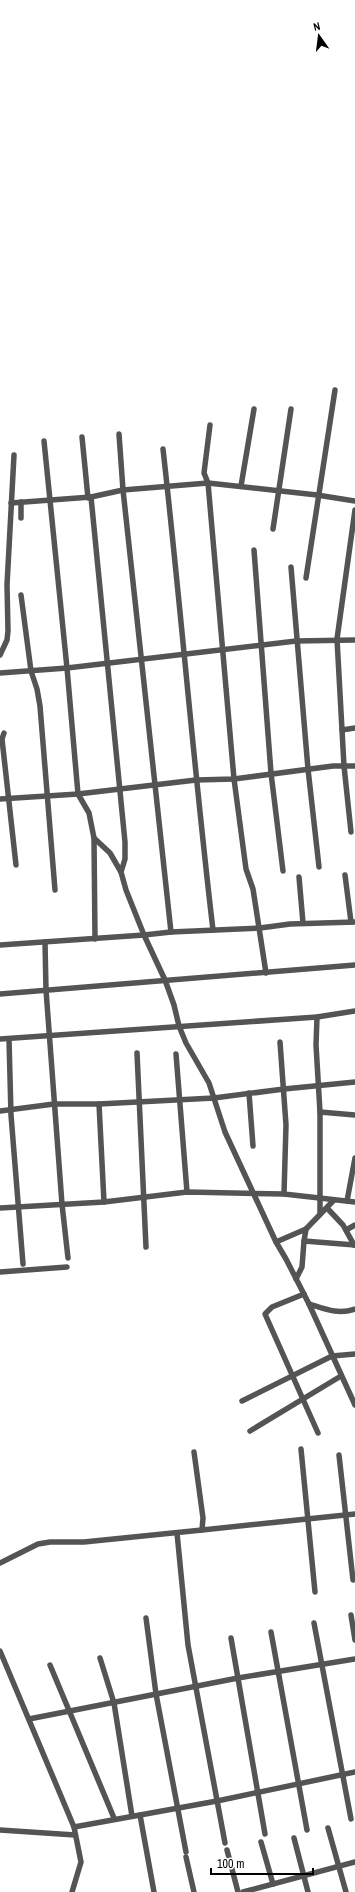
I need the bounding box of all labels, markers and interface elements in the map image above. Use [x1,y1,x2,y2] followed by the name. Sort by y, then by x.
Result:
[299,16,339,56] north arrow
[312,19,321,34] text: N
[211,1850,313,1876] scale bar
[217,1856,244,1872] text: 100 m

